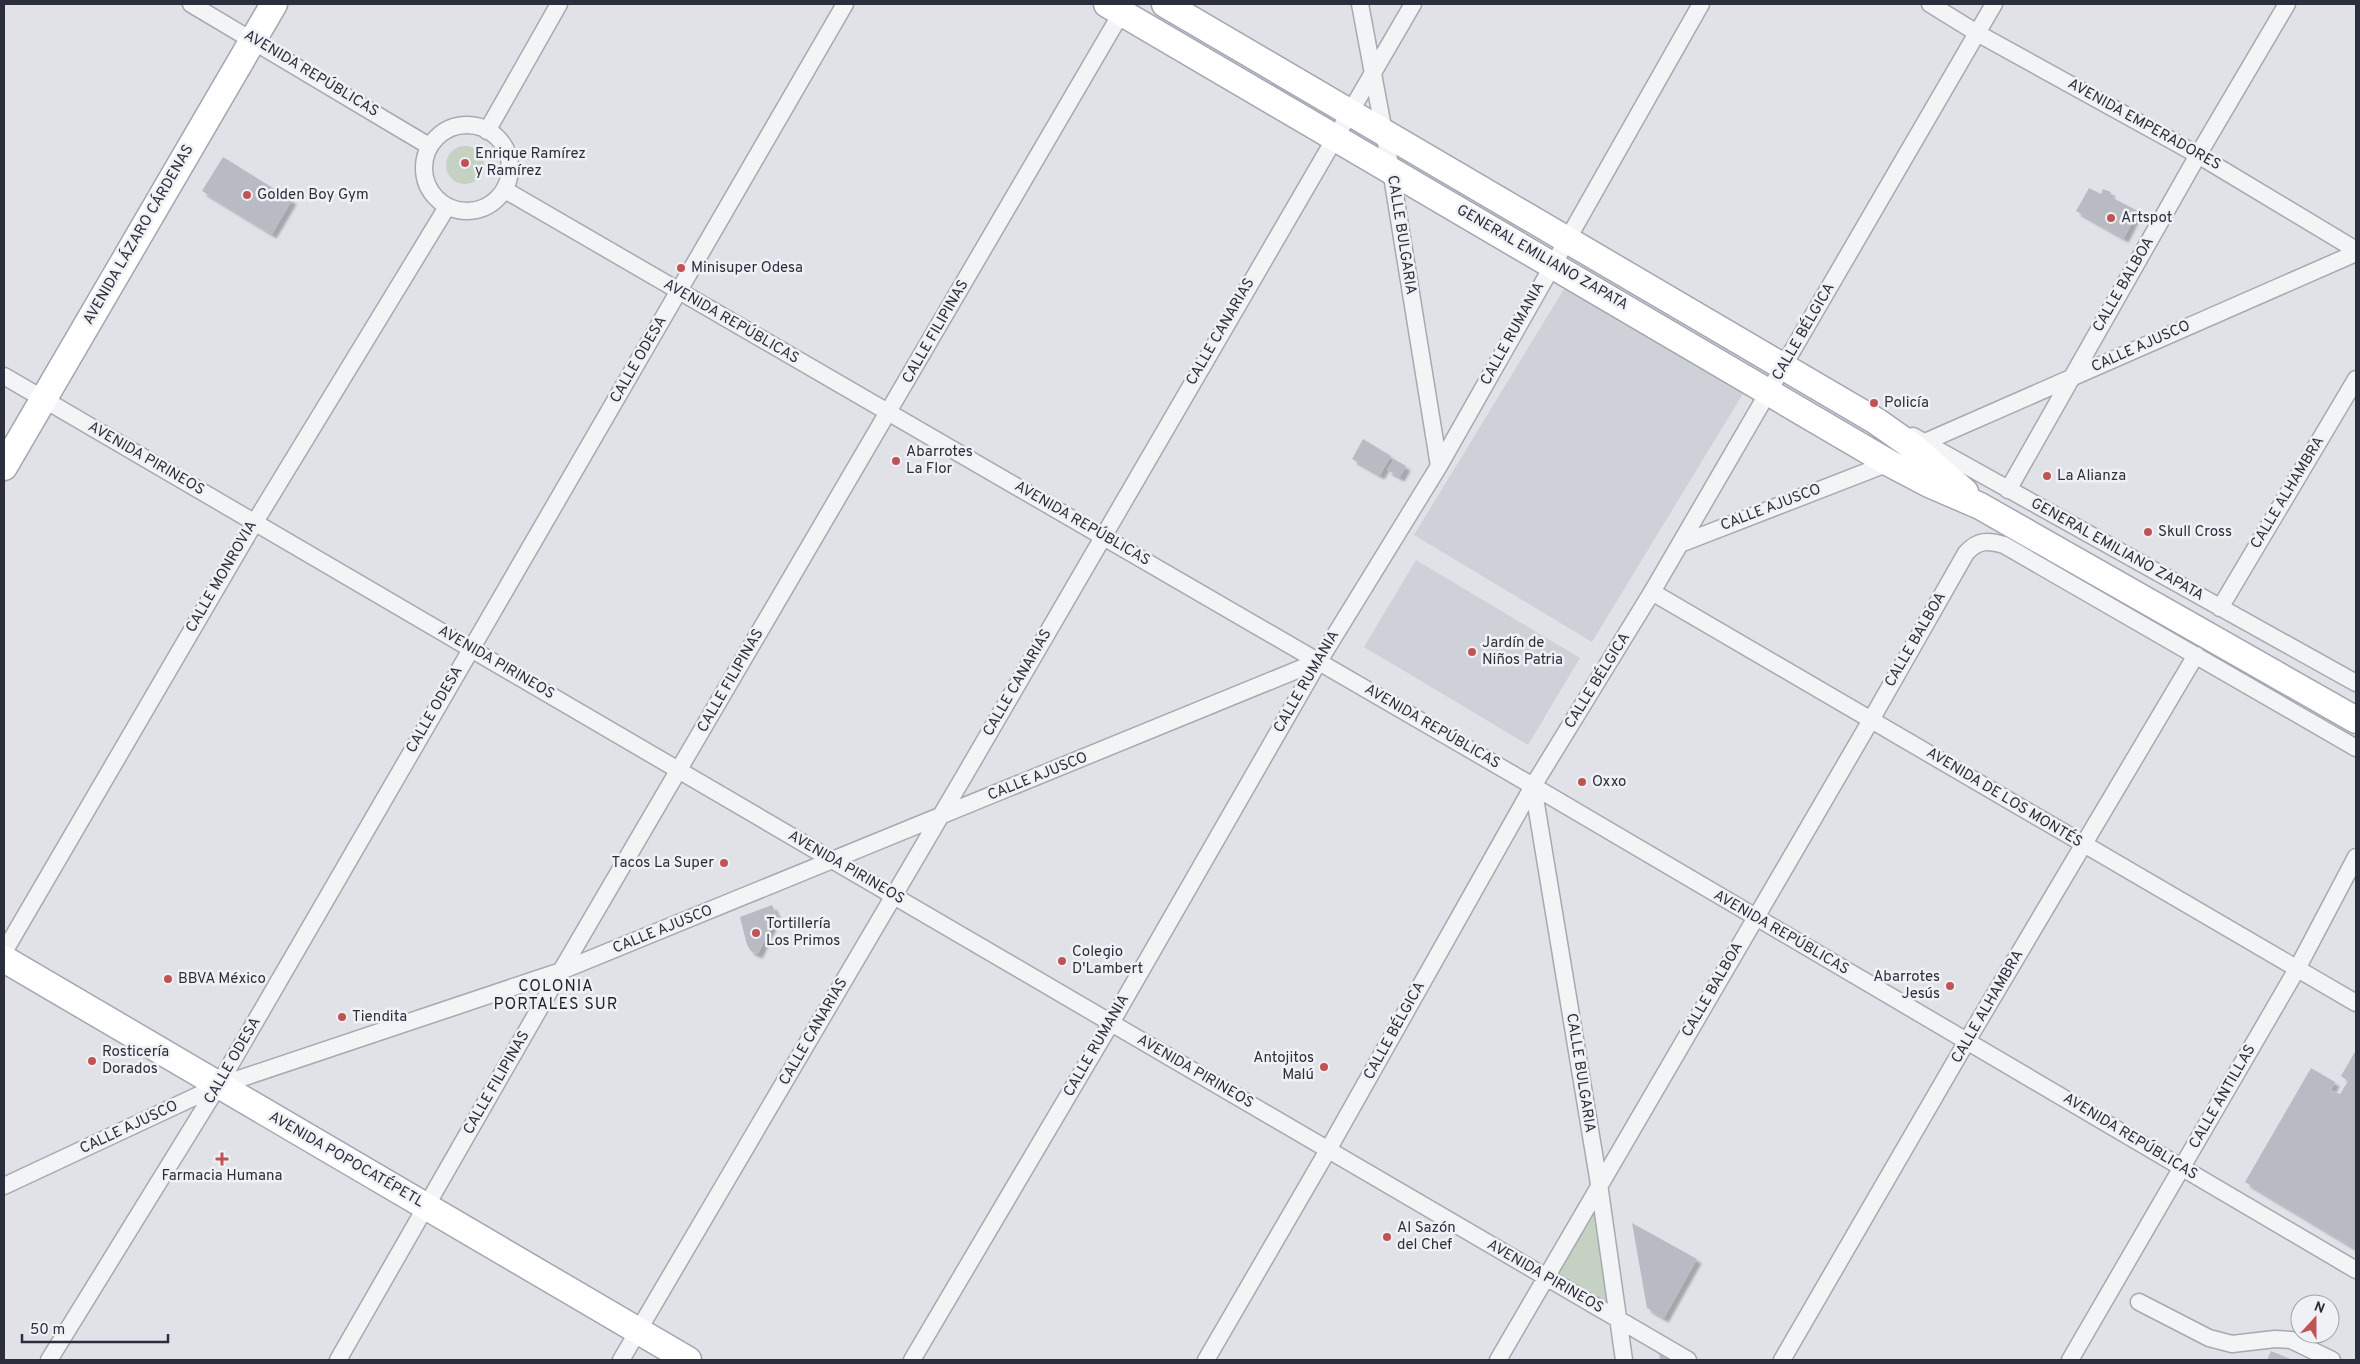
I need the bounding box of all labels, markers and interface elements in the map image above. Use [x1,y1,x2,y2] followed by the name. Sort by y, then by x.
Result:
[240,25,383,122] street label: AVENIDA REPÚBLICAS
[2064,75,2224,175] street label: AVENIDA EMPERADORES
[79,141,198,329] street label: AVENIDA LÁZARO CÁRDENAS
[475,145,586,181] place label: Enrique Ramírez y Ramírez
[459,157,471,169] marker: Enrique Ramírez y Ramírez
[1382,174,1420,296] street label: CALLE BULGARIA
[257,186,369,205] place label: Golden Boy Gym
[241,189,253,201] marker: Golden Boy Gym
[1453,201,1631,315] street label: GENERAL EMILIANO ZAPATA
[2121,209,2172,228] place label: Artspot
[2105,212,2117,224] marker: Artspot
[2089,234,2159,336] street label: CALLE BALBOA
[691,259,803,278] place label: Minisuper Odesa
[675,262,687,274] marker: Minisuper Odesa
[660,274,803,369] street label: AVENIDA REPÚBLICAS
[1183,275,1259,389] street label: CALLE CANARIAS
[899,277,973,387] street label: CALLE FILIPINAS
[1477,279,1549,389] street label: CALLE RUMANIA
[1768,279,1840,384] street label: CALLE BÉLGICA
[606,313,672,407] street label: CALLE ODESA
[2089,317,2193,377] street label: CALLE AJUSCO
[1884,394,1929,413] place label: Policía
[1868,397,1880,409] marker: Policía
[84,418,208,500] street label: AVENIDA PIRINEOS
[2247,433,2329,553] street label: CALLE ALHAMBRA
[906,443,973,479] place label: Abarrotes La Flor
[890,455,902,467] marker: Abarrotes La Flor
[2057,467,2126,486] place label: La Alianza
[2041,470,2053,482] marker: La Alianza
[1011,476,1154,571] street label: AVENIDA REPÚBLICAS
[1718,480,1824,536] street label: CALLE AJUSCO
[2027,494,2207,606] street label: GENERAL EMILIANO ZAPATA
[182,518,262,636] street label: CALLE MONROVIA
[2158,523,2232,542] place label: Skull Cross
[2142,526,2154,538] marker: Skull Cross
[1881,589,1951,691] street label: CALLE BALBOA
[434,622,558,704] street label: AVENIDA PIRINEOS
[694,626,768,736] street label: CALLE FILIPINAS
[980,626,1056,740] street label: CALLE CANARIAS
[1270,627,1344,737] street label: CALLE RUMANIA
[1560,629,1635,732] street label: CALLE BÉLGICA
[1482,634,1563,670] place label: Jardín de Niños Patria
[1466,646,1478,658] marker: Jardín de Niños Patria
[402,663,468,757] street label: CALLE ODESA
[1361,679,1504,774] street label: AVENIDA REPÚBLICAS
[1922,743,2086,852] street label: AVENIDA DE LOS MONTÉS
[985,748,1091,806] street label: CALLE AJUSCO
[1592,773,1626,792] place label: Oxxo
[1576,776,1588,788] marker: Oxxo
[784,827,908,909] street label: AVENIDA PIRINEOS
[612,854,714,873] place label: Tacos La Super
[718,857,730,869] marker: Tacos La Super
[1710,885,1853,980] street label: AVENIDA REPÚBLICAS
[610,901,716,959] street label: CALLE AJUSCO
[766,915,840,951] place label: Tortillería Los Primos
[750,927,762,939] marker: Tortillería Los Primos
[1678,939,1748,1041] street label: CALLE BALBOA
[1072,943,1143,979] place label: Colegio D'Lambert
[1948,947,2028,1067] street label: CALLE ALHAMBRA
[1056,955,1068,967] marker: Colegio D'Lambert
[1873,968,1940,1004] place label: Abarrotes Jesús
[178,970,266,989] place label: BBVA México
[162,973,174,985] marker: BBVA México
[776,975,852,1089] street label: CALLE CANARIAS
[494,977,619,1015] district label: COLONIA PORTALES SUR
[1359,978,1430,1084] street label: CALLE BÉLGICA
[1944,980,1956,992] marker: Abarrotes Jesús
[1060,991,1134,1101] street label: CALLE RUMANIA
[352,1008,407,1027] place label: Tiendita
[336,1011,348,1023] marker: Tiendita
[1561,1012,1599,1134] street label: CALLE BULGARIA
[200,1014,266,1108] street label: CALLE ODESA
[460,1028,534,1138] street label: CALLE FILIPINAS
[1133,1031,1257,1113] street label: AVENIDA PIRINEOS
[2185,1041,2261,1153] street label: CALLE ANTILLAS
[102,1043,169,1079] place label: Rosticería Dorados
[1253,1049,1314,1085] place label: Antojitos Malú
[86,1055,98,1067] marker: Rosticería Dorados
[1318,1061,1330,1073] marker: Antojitos Malú
[2059,1088,2202,1185] street label: AVENIDA REPÚBLICAS
[77,1097,181,1159] street label: CALLE AJUSCO
[265,1107,428,1212] street label: AVENIDA POPOCATÉPETL
[216,1153,228,1165] marker: Farmacia Humana
[161,1167,283,1186] place label: Farmacia Humana
[1397,1219,1456,1255] place label: Al Sazón del Chef
[1381,1231,1393,1243] marker: Al Sazón del Chef
[1483,1236,1607,1318] street label: AVENIDA PIRINEOS
[2290,1294,2340,1344] north arrow
[2311,1299,2327,1318] text: N
[22,1312,169,1344] scale bar
[30,1321,65,1340] text: 50 m

